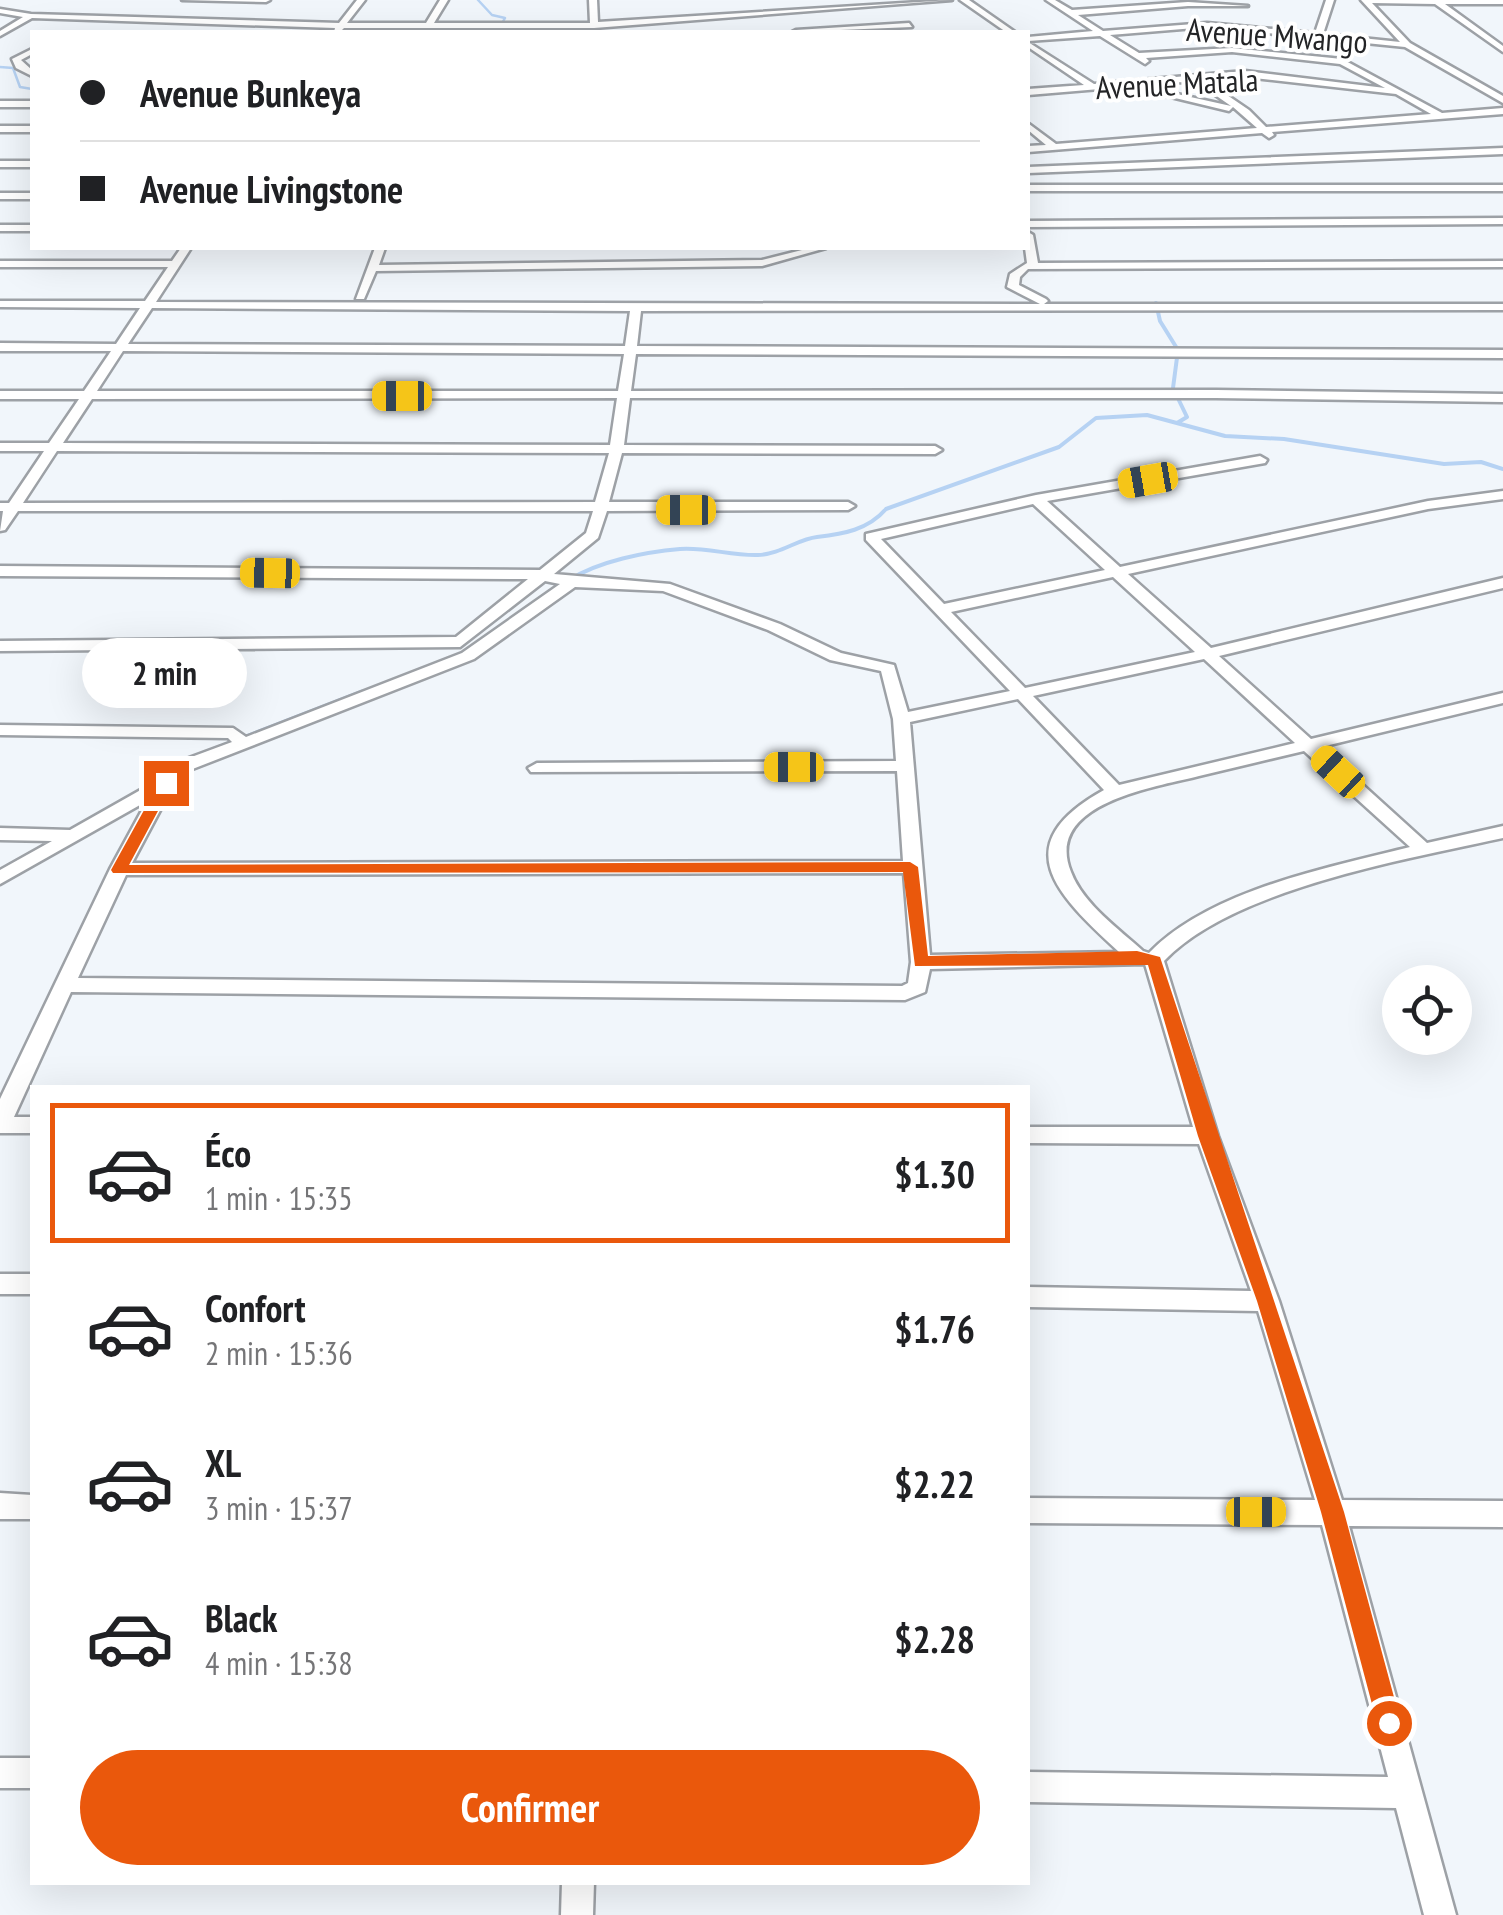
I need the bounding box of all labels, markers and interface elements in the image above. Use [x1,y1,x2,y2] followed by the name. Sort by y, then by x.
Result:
[1185,8,1369,62] street label: Avenue Mwango
[1095,58,1259,108] street label: Avenue Matala
[140,68,361,117] text: Avenue Bunkeya
[140,164,403,213] text: Avenue Livingstone
[372,381,432,411] car
[1116,460,1180,500] car
[656,495,716,525] car
[240,557,300,589] car
[84,638,248,708] callout: 2 min
[132,652,197,694] text: 2 min
[1306,741,1370,803] car
[764,752,824,782] car
[144,761,189,806] route end
[1382,965,1472,1055] map controls
[1382,965,1472,1055] button: locate
[85,1128,175,1218] icon: car
[205,1128,251,1177] text: Éco
[894,1149,975,1198] text: $1.30
[205,1177,353,1219] text: 1 min · 15:35
[85,1283,175,1373] icon: car
[205,1283,305,1332] text: Confort
[894,1304,975,1353] text: $1.76
[205,1332,353,1374] text: 2 min · 15:36
[85,1438,175,1528] icon: car
[205,1438,241,1487] text: XL
[894,1459,975,1508] text: $2.22
[205,1487,353,1529] text: 3 min · 15:37
[1226,1497,1286,1527] car
[85,1593,175,1683] icon: car
[205,1593,278,1642] text: Black
[894,1614,975,1663] text: $2.28
[205,1642,353,1684] text: 4 min · 15:38
[1367,1701,1412,1746] route start
[80,1750,980,1865] button: Confirmer

